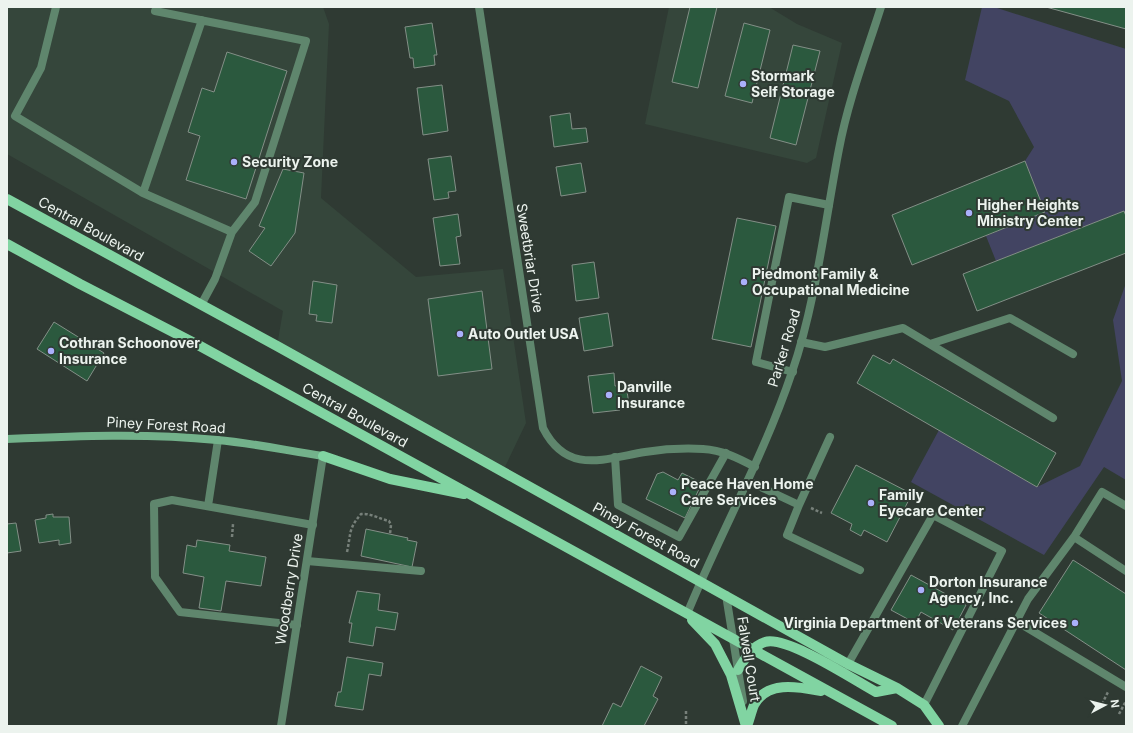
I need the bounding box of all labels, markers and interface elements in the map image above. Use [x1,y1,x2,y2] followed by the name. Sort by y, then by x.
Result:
[751,67,835,100] place label: Stormark Self Storage
[738,79,748,89] marker: Stormark Self Storage
[242,153,338,170] place label: Security Zone
[229,157,239,167] marker: Security Zone
[35,193,147,265] street label: Central Boulevard
[977,196,1084,229] place label: Higher Heights Ministry Center
[513,202,548,314] street label: Sweetbriar Drive
[964,208,974,218] marker: Higher Heights Ministry Center
[752,265,910,298] place label: Piedmont Family & Occupational Medicine
[739,277,749,287] marker: Piedmont Family & Occupational Medicine
[764,307,803,389] street label: Parker Road
[468,325,580,342] place label: Auto Outlet USA
[455,329,465,339] marker: Auto Outlet USA
[59,334,200,367] place label: Cothran Schoonover Insurance
[46,346,56,356] marker: Cothran Schoonover Insurance
[617,378,685,411] place label: Danville Insurance
[299,379,411,451] street label: Central Boulevard
[604,390,614,400] marker: Danville Insurance
[106,413,226,436] street label: Piney Forest Road
[681,475,813,508] place label: Peace Haven Home Care Services
[879,486,984,519] place label: Family Eyecare Center
[668,487,678,497] marker: Peace Haven Home Care Services
[590,498,703,571] street label: Piney Forest Road
[866,498,876,508] marker: Family Eyecare Center
[271,532,306,646] street label: Woodberry Drive
[929,573,1047,606] place label: Dorton Insurance Agency, Inc.
[916,585,926,595] marker: Dorton Insurance Agency, Inc.
[784,614,1067,631] place label: Virginia Department of Veterans Services
[734,615,765,703] street label: Falwell Court
[1070,618,1080,628] marker: Virginia Department of Veterans Services
[1085,685,1125,725] north arrow
[1107,699,1122,709] text: N

